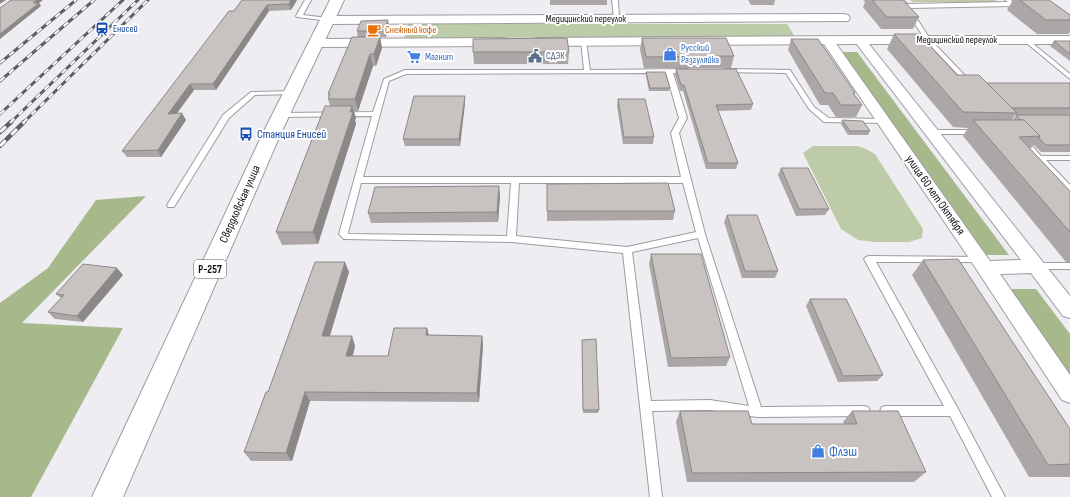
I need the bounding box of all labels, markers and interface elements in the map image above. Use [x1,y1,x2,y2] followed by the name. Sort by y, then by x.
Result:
[546,13,626,25] street label: Медицинский переулок
[94,21,110,37] station icon: Енисей
[366,22,382,38] cafe icon: Снежный кофе
[113,23,138,35] place label: Енисей
[385,24,436,36] place label: Снежный кофе
[917,34,997,46] street label: Медицинский переулок
[681,42,719,66] place label: Русский Разгуляйка
[662,46,678,62] shop icon: Русский Разгуляйка
[527,48,543,64] public building icon: СДЭК
[406,49,422,65] supermarket icon: Магнит
[546,50,565,62] place label: СДЭК
[425,51,453,63] place label: Магнит
[238,126,254,142] bus stop icon: Станция Енисей
[257,127,326,142] place label: Станция Енисей
[902,152,968,238] street label: улица 60 лет Октября
[216,162,264,245] street label: Свердловская улица
[194,260,226,278] road number: Р-257
[810,443,826,459] shop icon: Флэш
[829,443,857,460] place label: Флэш

